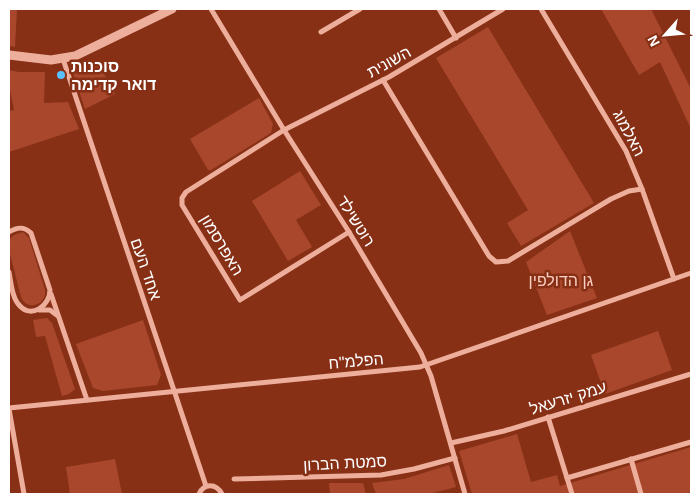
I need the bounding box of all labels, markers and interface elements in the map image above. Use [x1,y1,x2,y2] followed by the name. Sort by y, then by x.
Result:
[640,10,690,60] north arrow
[644,33,663,49] text: N
[364,43,414,81] street label: השונית
[71,58,156,93] place label: סוכנות דואר קדימה
[55,69,67,81] marker: סוכנות דואר קדימה
[610,107,648,159] street label: האלמוג
[334,193,378,249] street label: רוטשילד
[197,212,247,278] street label: האפרסמון
[128,236,164,302] street label: אחד העם
[529,272,594,289] park label: גן הדולפין
[328,350,384,372] street label: הפלמ"ח
[528,378,608,418] street label: עמק יזרעאל
[303,452,387,474] street label: סמטת הברון

